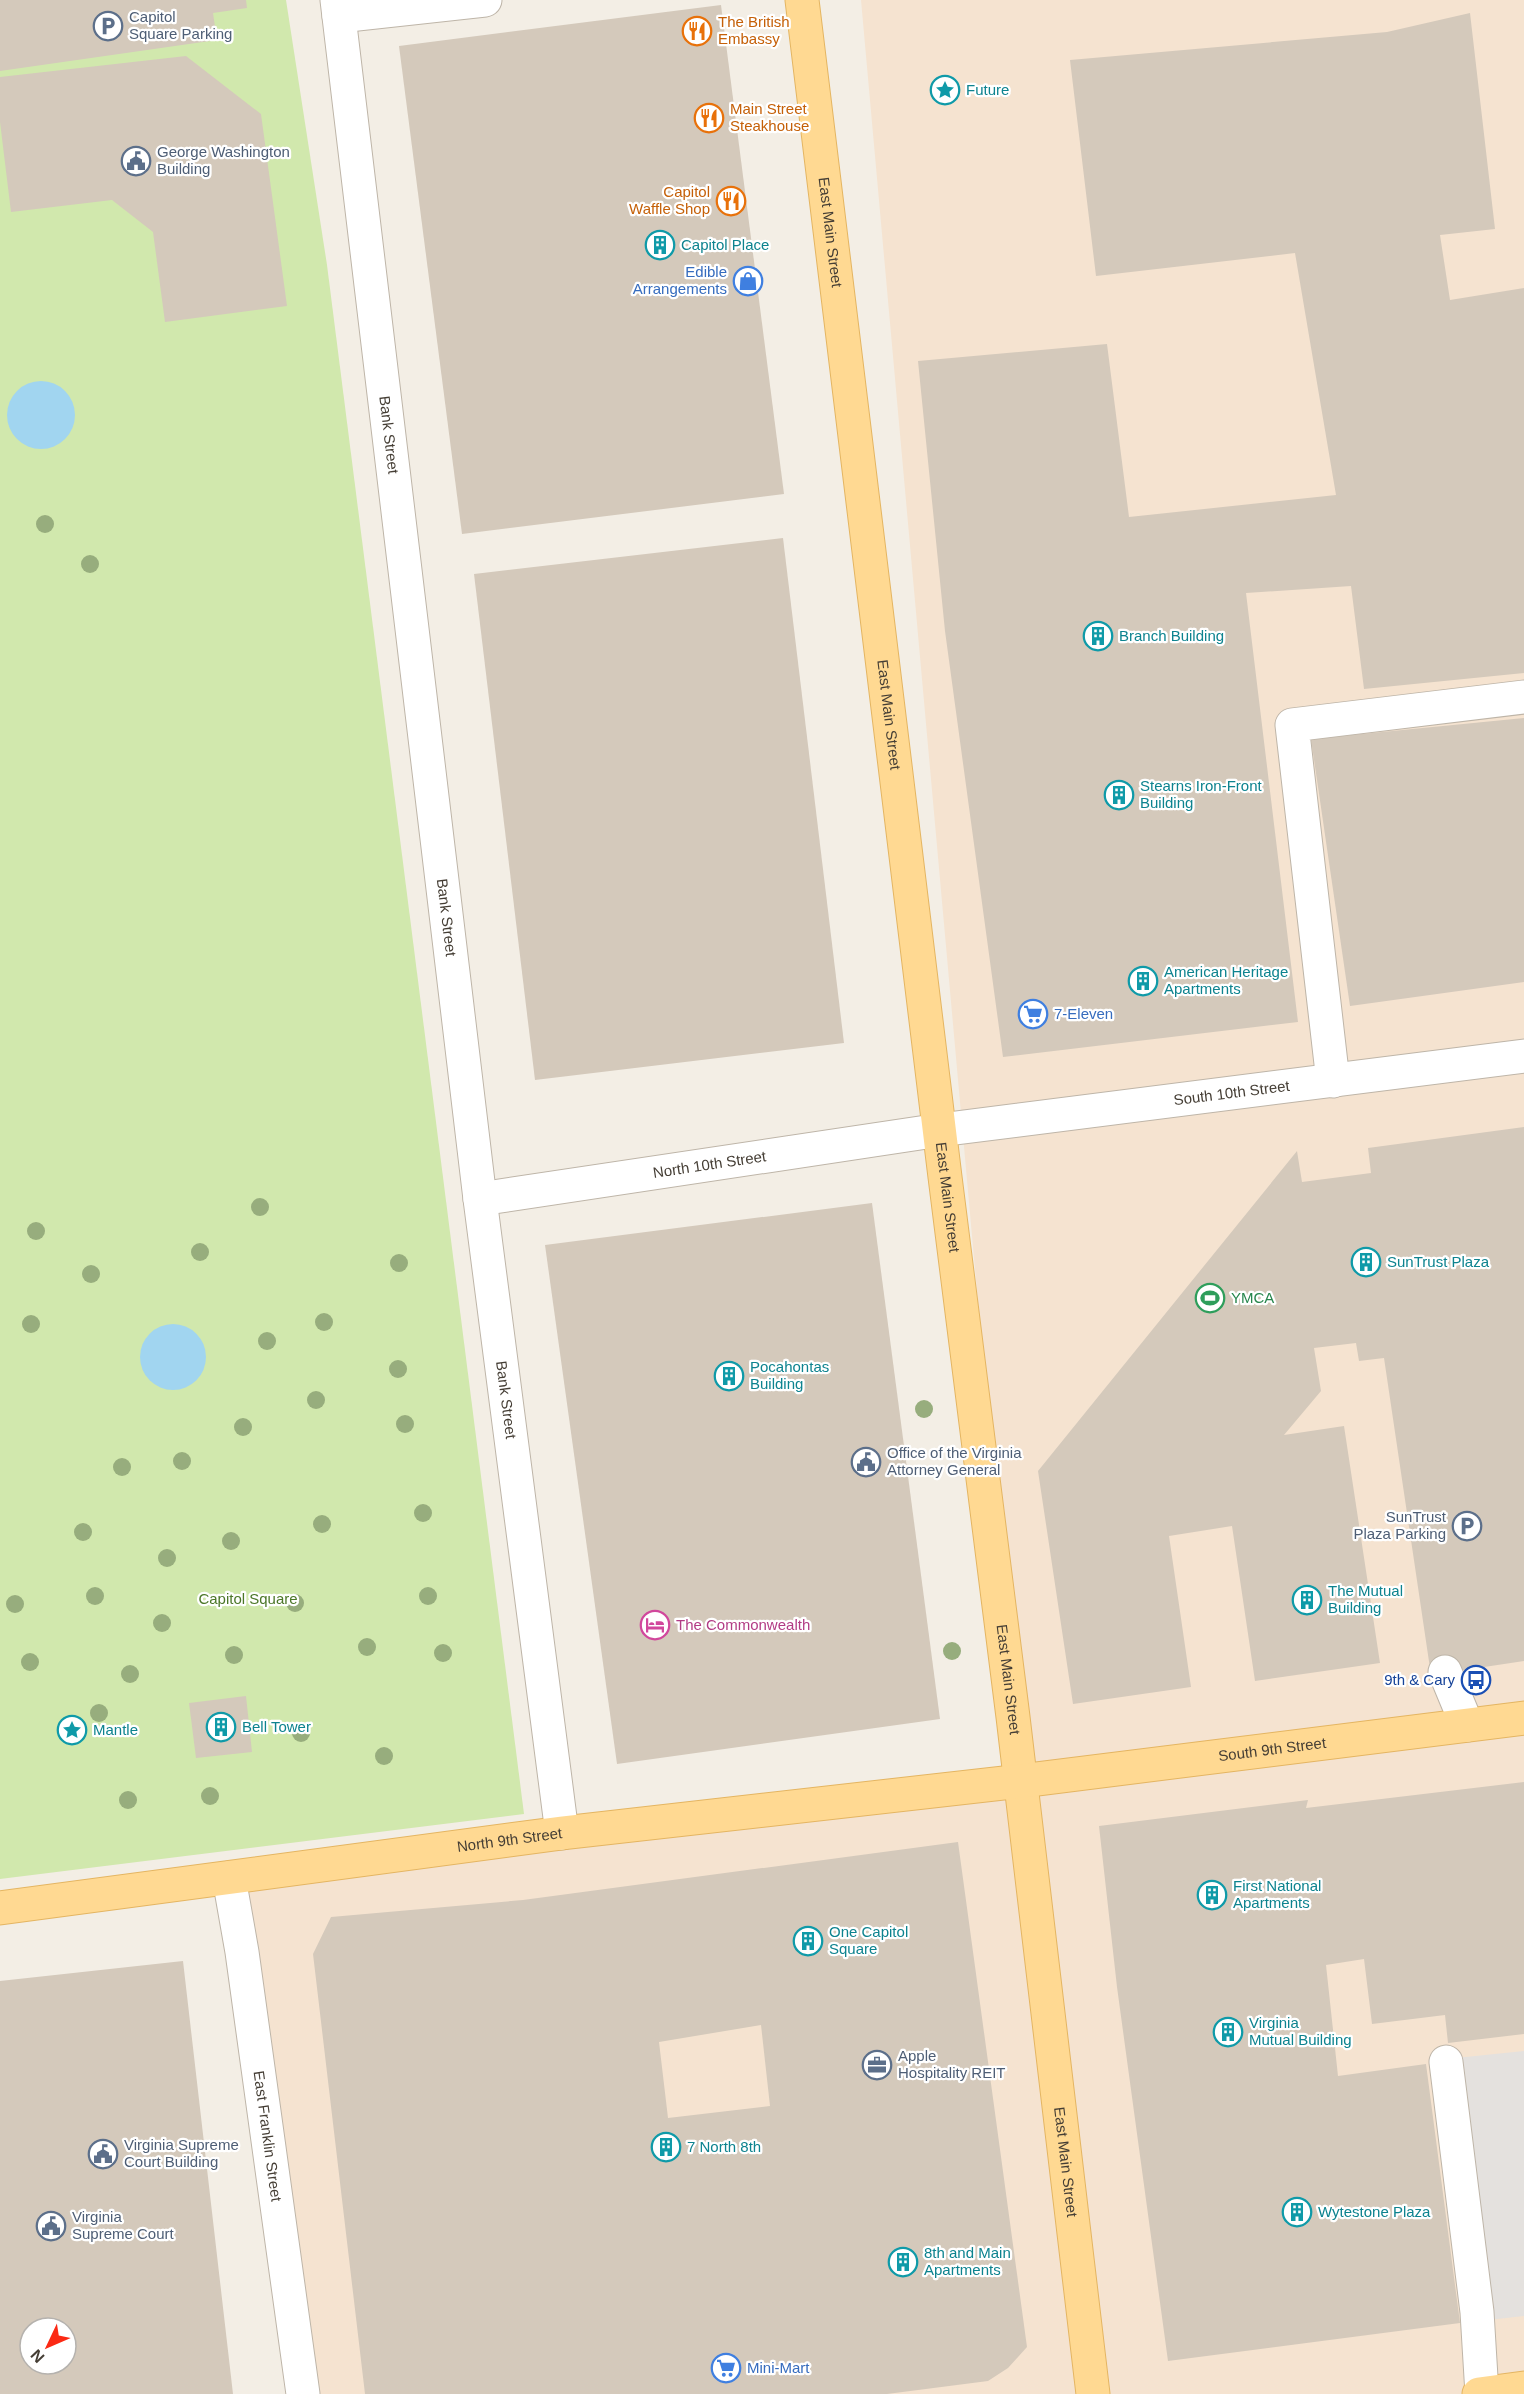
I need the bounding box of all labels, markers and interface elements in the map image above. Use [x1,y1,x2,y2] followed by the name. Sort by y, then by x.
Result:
[129,8,232,42] place label: Capitol Square Parking
[92,10,124,42] parking icon: Capitol Square Parking
[718,13,790,47] place label: The British Embassy
[681,15,713,47] restaurant icon: The British Embassy
[929,74,961,106] place icon: Future
[966,81,1009,98] place label: Future
[730,100,809,134] place label: Main Street Steakhouse
[693,102,725,134] restaurant icon: Main Street Steakhouse
[157,143,290,177] place label: George Washington Building
[120,145,152,177] public building icon: George Washington Building
[816,176,846,289] street label: East Main Street
[629,183,710,217] place label: Capitol Waffle Shop
[715,185,747,217] restaurant icon: Capitol Waffle Shop
[644,229,676,261] building icon: Capitol Place
[681,236,769,253] place label: Capitol Place
[633,263,727,297] place label: Edible Arrangements
[732,265,764,297] shop icon: Edible Arrangements
[376,395,403,476] street label: Bank Street
[1082,620,1114,652] building icon: Branch Building
[1119,627,1224,644] place label: Branch Building
[874,659,905,772] street label: East Main Street
[1140,777,1263,811] place label: Stearns Iron-Front Building
[1103,779,1135,811] building icon: Stearns Iron-Front Building
[434,877,460,958] street label: Bank Street
[1164,963,1288,997] place label: American Heritage Apartments
[1127,965,1159,997] building icon: American Heritage Apartments
[1017,998,1049,1030] supermarket icon: 7-Eleven
[1054,1005,1113,1022] place label: 7-Eleven
[1172,1077,1291,1108] street label: South 10th Street
[933,1141,964,1254] street label: East Main Street
[652,1147,768,1181] street label: North 10th Street
[1350,1246,1382,1278] building icon: SunTrust Plaza
[1387,1253,1490,1270] place label: SunTrust Plaza
[1194,1282,1226,1314] sports icon: YMCA
[1231,1289,1274,1306] place label: YMCA
[750,1358,829,1392] place label: Pocahontas Building
[493,1360,520,1441] street label: Bank Street
[713,1360,745,1392] building icon: Pocahontas Building
[887,1444,1022,1478] place label: Office of the Virginia Attorney General
[850,1446,882,1478] public building icon: Office of the Virginia Attorney General
[1353,1508,1447,1542] place label: SunTrust Plaza Parking
[1451,1510,1483,1542] parking icon: SunTrust Plaza Parking
[1328,1582,1403,1616] place label: The Mutual Building
[1291,1584,1323,1616] building icon: The Mutual Building
[198,1590,298,1607] park label: Capitol Square
[639,1609,671,1641] hotel icon: The Commonwealth
[676,1616,810,1633] place label: The Commonwealth
[993,1623,1024,1736] street label: East Main Street
[1460,1664,1492,1696] bus stop icon: 9th & Cary
[1384,1671,1455,1688] place label: 9th & Cary
[205,1711,237,1743] building icon: Bell Tower
[56,1714,88,1746] place icon: Mantle
[242,1718,311,1735] place label: Bell Tower
[93,1721,138,1738] place label: Mantle
[1217,1734,1328,1764] street label: South 9th Street
[456,1824,564,1855] street label: North 9th Street
[1233,1877,1321,1911] place label: First National Apartments
[1196,1879,1228,1911] building icon: First National Apartments
[829,1923,908,1957] place label: One Capitol Square
[792,1925,824,1957] building icon: One Capitol Square
[1249,2014,1352,2048] place label: Virginia Mutual Building
[1212,2016,1244,2048] building icon: Virginia Mutual Building
[898,2047,1006,2081] place label: Apple Hospitality REIT
[861,2049,893,2081] office icon: Apple Hospitality REIT
[250,2070,285,2203] street label: East Franklin Street
[1051,2106,1081,2219] street label: East Main Street
[650,2131,682,2163] building icon: 7 North 8th
[124,2136,239,2170] place label: Virginia Supreme Court Building
[87,2138,119,2170] public building icon: Virginia Supreme Court Building
[687,2138,761,2155] place label: 7 North 8th
[1281,2196,1313,2228] building icon: Wytestone Plaza
[1318,2203,1431,2220] place label: Wytestone Plaza
[72,2208,175,2242] place label: Virginia Supreme Court
[35,2210,67,2242] public building icon: Virginia Supreme Court
[924,2244,1011,2278] place label: 8th and Main Apartments
[887,2246,919,2278] building icon: 8th and Main Apartments
[18,2316,78,2376] north arrow
[27,2346,48,2366] text: N
[710,2352,742,2384] supermarket icon: Mini-Mart
[747,2359,810,2376] place label: Mini-Mart

